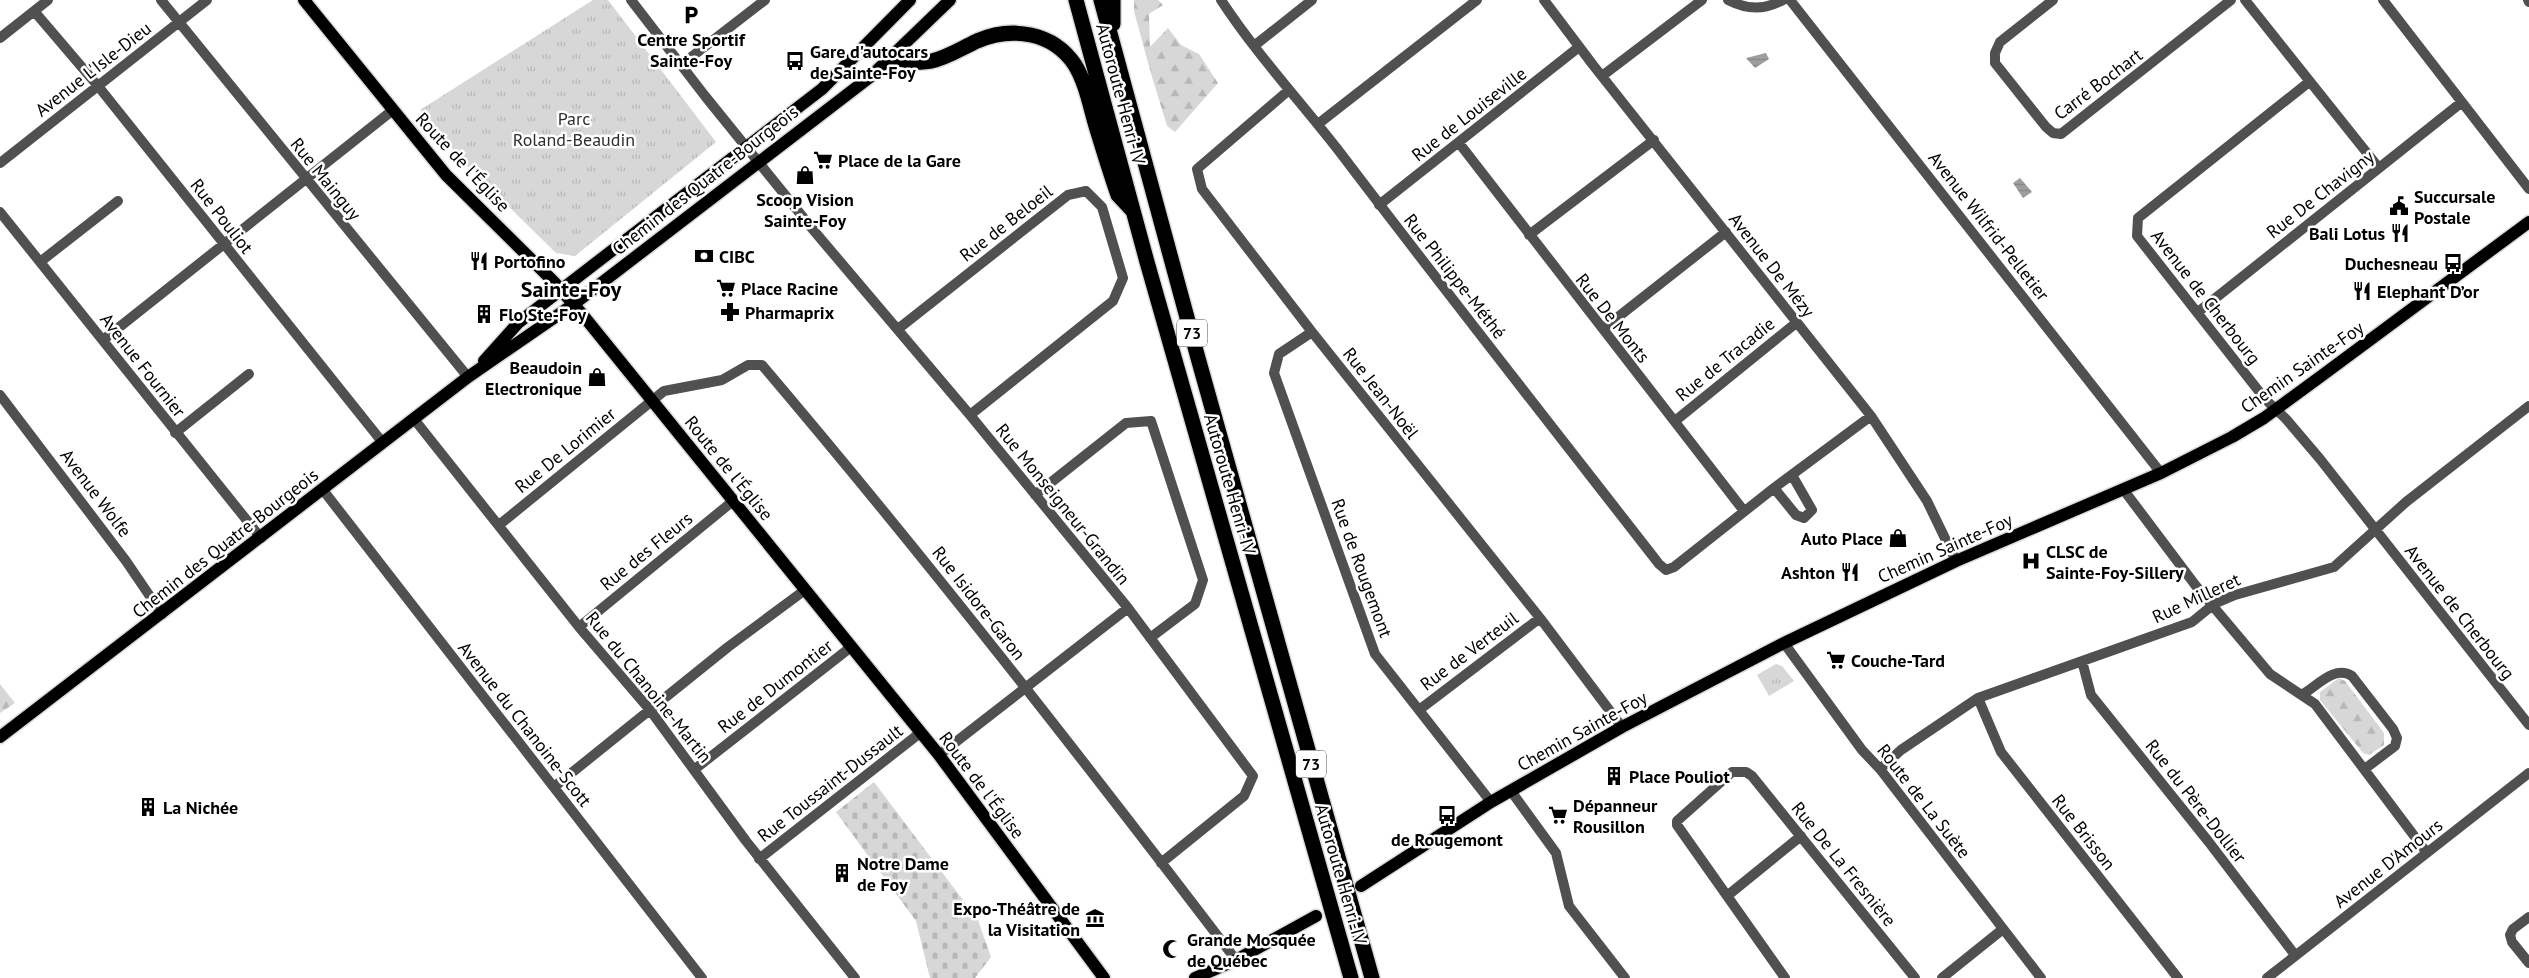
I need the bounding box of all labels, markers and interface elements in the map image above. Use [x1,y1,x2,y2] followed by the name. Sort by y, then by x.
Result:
[680,4,702,26] parking icon: Centre Sportif Sainte-Foy
[30,16,156,122] street label: Avenue L'Isle-Dieu
[1091,21,1151,168] street label: Autoroute Henri-IV
[637,28,746,72] place label: Centre Sportif Sainte-Foy
[810,40,928,84] place label: Gare d'autocars de Sainte-Foy
[2049,43,2147,125] street label: Carré Bochart
[784,50,806,72] bus stop icon: Gare d'autocars de Sainte-Foy
[1407,62,1531,166] street label: Rue de Louiseville
[607,100,803,260] street label: Chemin des Quatre-Bourgeois
[411,107,515,217] street label: Route de l'Église
[513,107,635,151] park label: Parc Roland-Beaudin
[286,133,367,225] street label: Rue Mainguy
[2262,144,2379,243] street label: Rue De Chavigny
[1924,147,2054,305] street label: Avenue Wilfrid-Pelletier
[812,149,834,171] supermarket icon: Place de la Gare
[838,149,961,172] place label: Place de la Gare
[794,164,816,186] shop icon: Scoop Vision Sainte-Foy
[186,174,258,258] street label: Rue Pouliot
[955,179,1058,266] street label: Rue de Beloeil
[2414,185,2495,229] place label: Succursale Postale
[756,188,854,232] place label: Scoop Vision Sainte-Foy
[2388,195,2410,217] public building icon: Succursale Postale
[1724,208,1820,322] street label: Avenue De Mézy
[1399,209,1511,343] street label: Rue Philippe-Méthé
[2309,222,2385,245] place label: Bali Lotus
[2389,222,2411,244] restaurant icon: Bali Lotus
[2146,225,2266,369] street label: Avenue de Cherbourg
[693,245,715,267] bank icon: CIBC
[719,245,755,268] place label: CIBC
[468,250,490,272] restaurant icon: Portofino
[494,250,566,273] place label: Portofino
[2345,252,2438,275] place label: Duchesneau
[2442,252,2464,274] bus stop icon: Duchesneau
[1571,269,1655,367] street label: Rue De Monts
[521,275,622,303] district label: Sainte-Foy
[715,277,737,299] supermarket icon: Place Racine
[741,277,838,300] place label: Place Racine
[2351,280,2373,302] restaurant icon: Elephant D’or
[2377,280,2480,303] place label: Elephant D’or
[719,301,741,323] pharmacy icon: Pharmaprix
[745,301,835,324] place label: Pharmaprix
[473,303,495,325] building icon: Flo Ste-Foy
[499,303,587,326] place label: Flo Ste-Foy
[95,308,191,422] street label: Avenue Fournier
[1671,312,1779,406] street label: Rue de Tracadie
[2236,316,2369,418] street label: Chemin Sainte-Foy
[1177,319,1207,346] road number: 73
[1338,343,1424,444] street label: Rue Jean-Noël
[485,356,582,400] place label: Beaudoin Electronique
[586,366,608,388] shop icon: Beaudoin Electronique
[510,402,620,498] street label: Rue De Lorimier
[680,411,778,525] street label: Route de l'Église
[1199,411,1261,558] street label: Autoroute Henri-IV
[991,419,1135,589] street label: Rue Monseigneur-Grandin
[55,444,137,542] street label: Avenue Wolfe
[127,463,323,623] street label: Chemin des Quatre-Bourgeois
[1326,495,1398,641] street label: Rue de Rougemont
[595,507,697,595] street label: Rue des Fleurs
[1874,508,2017,588] street label: Chemin Sainte-Foy
[1801,527,1883,550] place label: Auto Place
[1887,527,1909,549] shop icon: Auto Place
[2046,540,2184,584] place label: CLSC de Sainte-Foy-Sillery
[2400,540,2520,684] street label: Avenue de Cherbourg
[927,541,1031,665] street label: Rue Isidore-Garon
[2020,550,2042,572] hospital icon: CLSC de Sainte-Foy-Sillery
[1781,561,1835,584] place label: Ashton
[1839,561,1861,583] restaurant icon: Ashton
[2148,568,2244,628] street label: Rue Milleret
[1415,606,1523,695] street label: Rue de Verteuil
[581,607,717,767] street label: Rue du Chanoine-Martin
[713,634,837,738] street label: Rue de Dumontier
[453,637,597,811] street label: Avenue du Chanoine-Scott
[1825,649,1847,671] supermarket icon: Couche-Tard
[1851,649,1945,672] place label: Couche-Tard
[1513,685,1652,776] street label: Chemin Sainte-Foy
[753,719,907,847] street label: Rue Toussaint-Dussault
[934,727,1030,843] street label: Route de l'Église
[2141,735,2251,867] street label: Rue du Père-Dollier
[1872,739,1976,863] street label: Route de La Suète
[1296,751,1326,778] road number: 73
[1603,765,1625,787] building icon: Place Pouliot
[1629,765,1730,788] place label: Place Pouliot
[2047,789,2121,875] street label: Rue Brisson
[1573,794,1658,838] place label: Dépanneur Rousillon
[137,796,159,818] building icon: La Nichée
[163,796,238,819] place label: La Nichée
[1787,797,1901,931] street label: Rue De La Fresnière
[1310,801,1372,948] street label: Autoroute Henri-IV
[1436,804,1458,826] bus stop icon: de Rougemont
[1547,804,1569,826] supermarket icon: Dépanneur Rousillon
[2329,813,2447,913] street label: Avenue D'Amours
[1391,828,1504,851] place label: de Rougemont
[857,852,949,896] place label: Notre Dame de Foy
[831,862,853,884] building icon: Notre Dame de Foy
[953,897,1080,941] place label: Expo-Théâtre de la Visitation
[1084,907,1106,929] museum icon: Expo-Théâtre de la Visitation
[1187,928,1316,972] place label: Grande Mosquée de Québec
[1161,938,1183,960] mosque icon: Grande Mosquée de Québec

